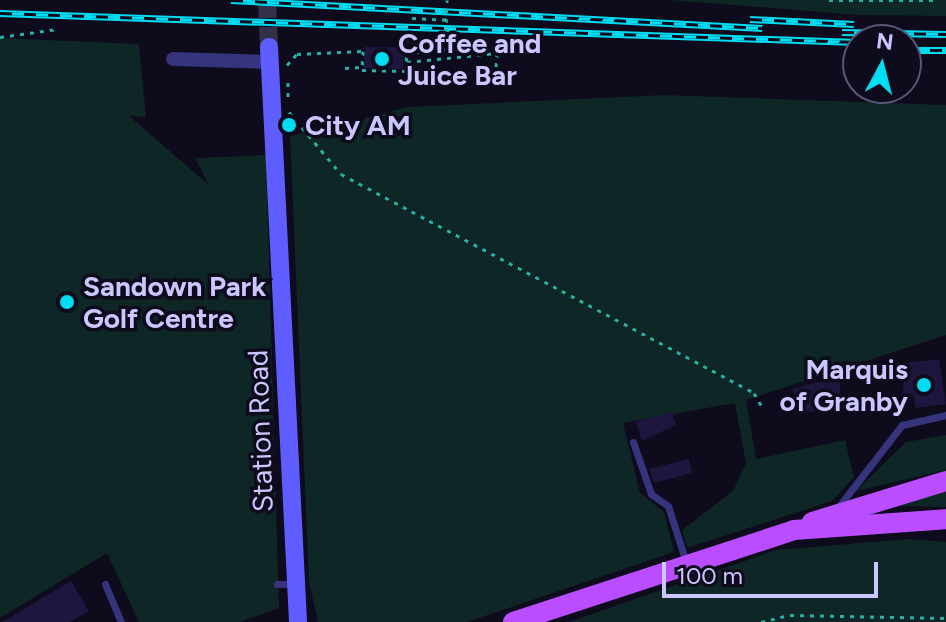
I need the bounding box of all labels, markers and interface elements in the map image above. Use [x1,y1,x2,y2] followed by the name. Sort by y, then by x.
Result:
[842,24,922,104] north arrow
[398,26,541,92] place label: Coffee and Juice Bar
[875,27,895,56] text: N
[373,50,391,68] marker: Coffee and Juice Bar
[305,108,411,142] place label: City AM
[280,116,298,134] marker: City AM
[83,269,266,335] place label: Sandown Park Golf Centre
[58,293,76,311] marker: Sandown Park Golf Centre
[240,349,280,513] street label: Station Road
[780,352,908,418] place label: Marquis of Granby
[915,376,933,394] marker: Marquis of Granby
[666,546,882,596] scale bar
[676,561,743,590] text: 100 m

